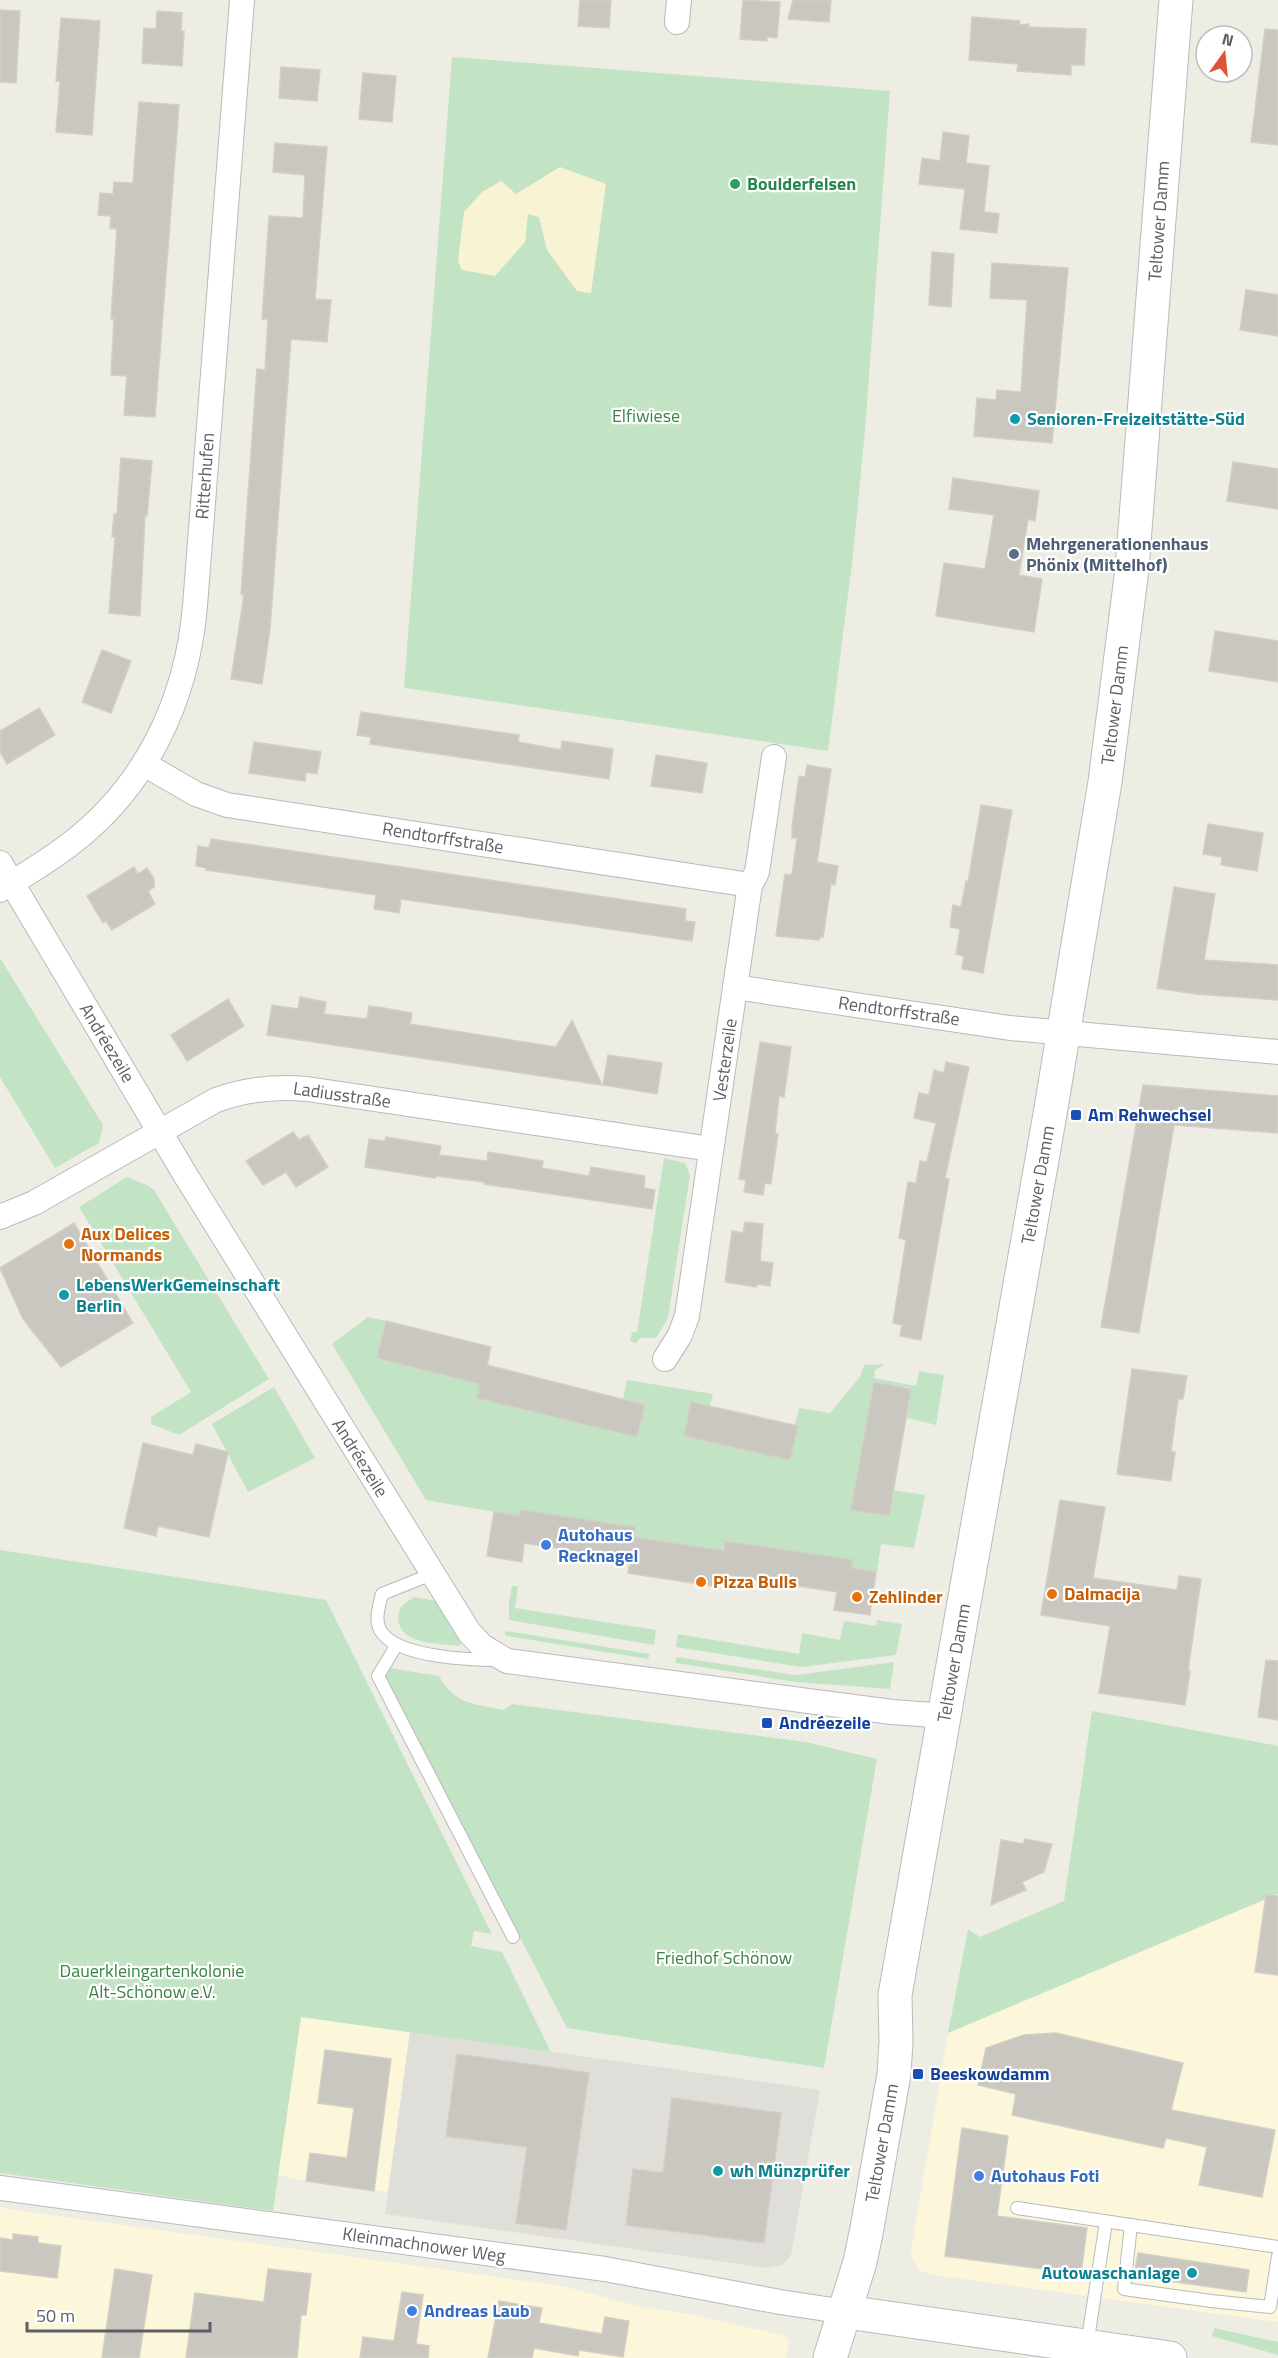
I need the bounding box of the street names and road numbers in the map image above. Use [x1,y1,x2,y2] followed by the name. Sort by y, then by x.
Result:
[1141,160,1176,282] street label: Teltower Damm
[188,432,221,520] street label: Ritterhufen
[1094,644,1135,766] street label: Teltower Damm
[380,815,506,860] street label: Rendtorffstraße
[837,989,962,1032] street label: Rendtorffstraße
[73,998,142,1088] street label: Andréezeile
[705,1017,744,1103] street label: Vesterzeile
[291,1074,393,1115] street label: Ladiusstraße
[1014,1123,1061,1247] street label: Teltower Damm
[326,1413,395,1502] street label: Andréezeile
[930,1601,977,1725] street label: Teltower Damm
[858,2081,905,2205] street label: Teltower Damm
[341,2220,507,2269] street label: Kleinmachnower Weg

